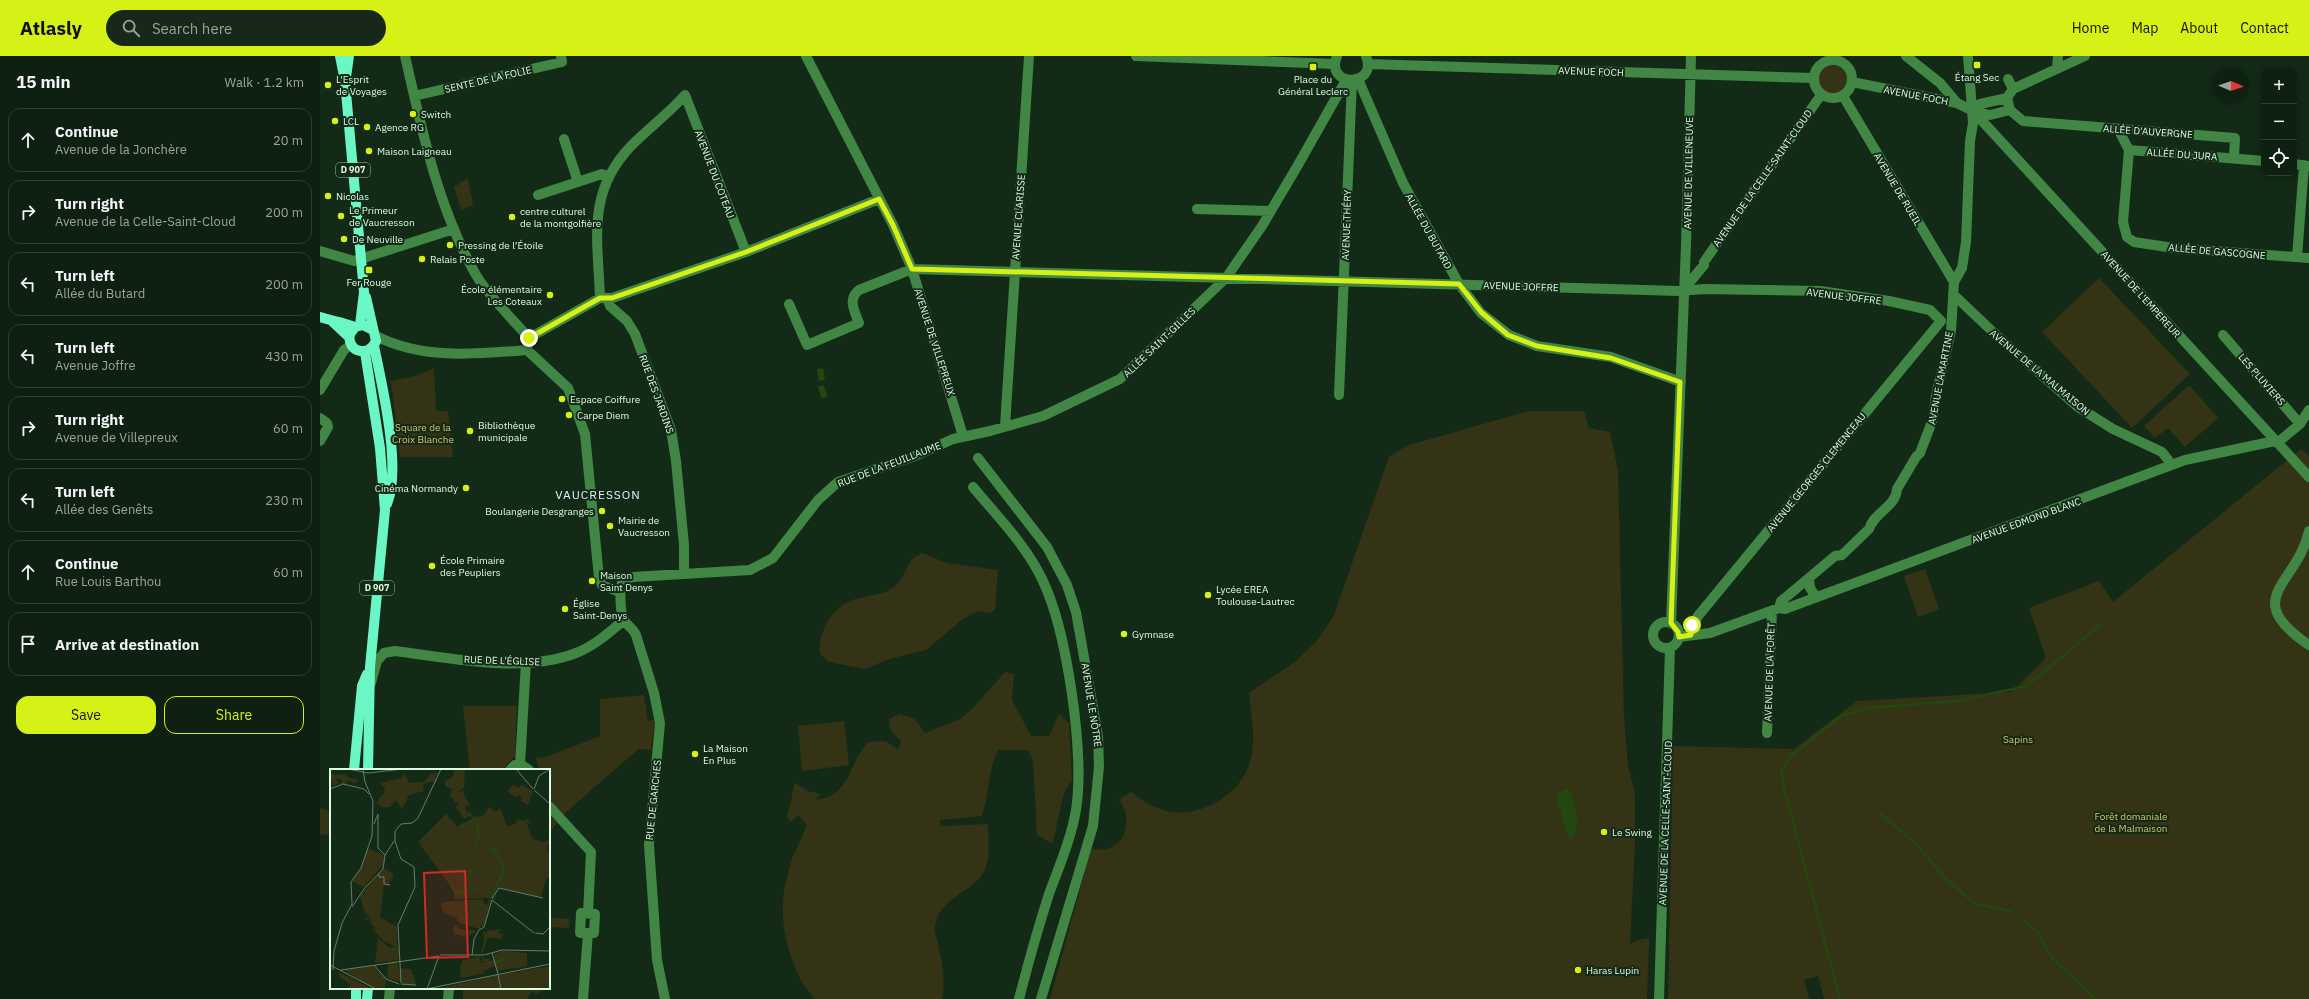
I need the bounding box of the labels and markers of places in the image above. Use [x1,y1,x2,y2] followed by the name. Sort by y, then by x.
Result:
[1972,60,1982,70] marker: Étang Sec
[1308,62,1318,72] marker: Place du Général Leclerc
[1955,71,1999,84] place label: Étang Sec
[336,73,387,98] place label: L'Esprit de Voyages
[1278,73,1348,98] place label: Place du Général Leclerc
[323,80,333,90] marker: L'Esprit de Voyages
[421,108,451,121] place label: Switch
[408,109,418,119] marker: Switch
[343,115,359,128] place label: LCL
[330,116,340,126] marker: LCL
[375,121,424,134] place label: Agence RG
[362,122,372,132] marker: Agence RG
[377,145,452,158] place label: Maison Laigneau
[364,146,374,156] marker: Maison Laigneau
[336,190,369,203] place label: Nicolas
[323,191,333,201] marker: Nicolas
[349,204,415,229] place label: Le Primeur de Vaucresson
[520,205,602,230] place label: centre culturel de la montgolfière
[336,211,346,221] marker: Le Primeur de Vaucresson
[507,212,517,222] marker: centre culturel de la montgolfière
[352,233,404,246] place label: De Neuville
[339,234,349,244] marker: De Neuville
[458,239,544,252] place label: Pressing de l’Étoile
[445,240,455,250] marker: Pressing de l’Étoile
[430,253,485,266] place label: Relais Poste
[417,254,427,264] marker: Relais Poste
[364,265,374,275] marker: Fer Rouge
[346,276,392,289] place label: Fer Rouge
[461,283,543,308] place label: École élémentaire Les Coteaux
[545,290,555,300] marker: École élémentaire Les Coteaux
[570,393,641,406] place label: Espace Coiffure
[557,394,567,404] marker: Espace Coiffure
[577,409,629,422] place label: Carpe Diem
[564,410,574,420] marker: Carpe Diem
[478,419,536,444] place label: Bibliothèque municipale
[465,426,475,436] marker: Bibliothèque municipale
[375,482,458,495] place label: Cinéma Normandy
[461,483,471,493] marker: Cinéma Normandy
[485,505,594,518] place label: Boulangerie Desgranges
[597,506,607,516] marker: Boulangerie Desgranges
[618,514,670,539] place label: Mairie de Vaucresson
[605,521,615,531] marker: Mairie de Vaucresson
[440,554,505,579] place label: École Primaire des Peupliers
[427,561,437,571] marker: École Primaire des Peupliers
[600,569,653,594] place label: Maison Saint Denys
[587,576,597,586] marker: Maison Saint Denys
[1216,583,1294,608] place label: Lycée EREA Toulouse-Lautrec
[1203,590,1213,600] marker: Lycée EREA Toulouse-Lautrec
[573,597,627,622] place label: Église Saint-Denys
[560,604,570,614] marker: Église Saint-Denys
[1132,628,1175,641] place label: Gymnase
[1119,629,1129,639] marker: Gymnase
[703,742,748,767] place label: La Maison En Plus
[690,749,700,759] marker: La Maison En Plus
[1612,826,1652,839] place label: Le Swing
[1599,827,1609,837] marker: Le Swing
[1586,964,1639,977] place label: Haras Lupin
[1573,965,1583,975] marker: Haras Lupin

